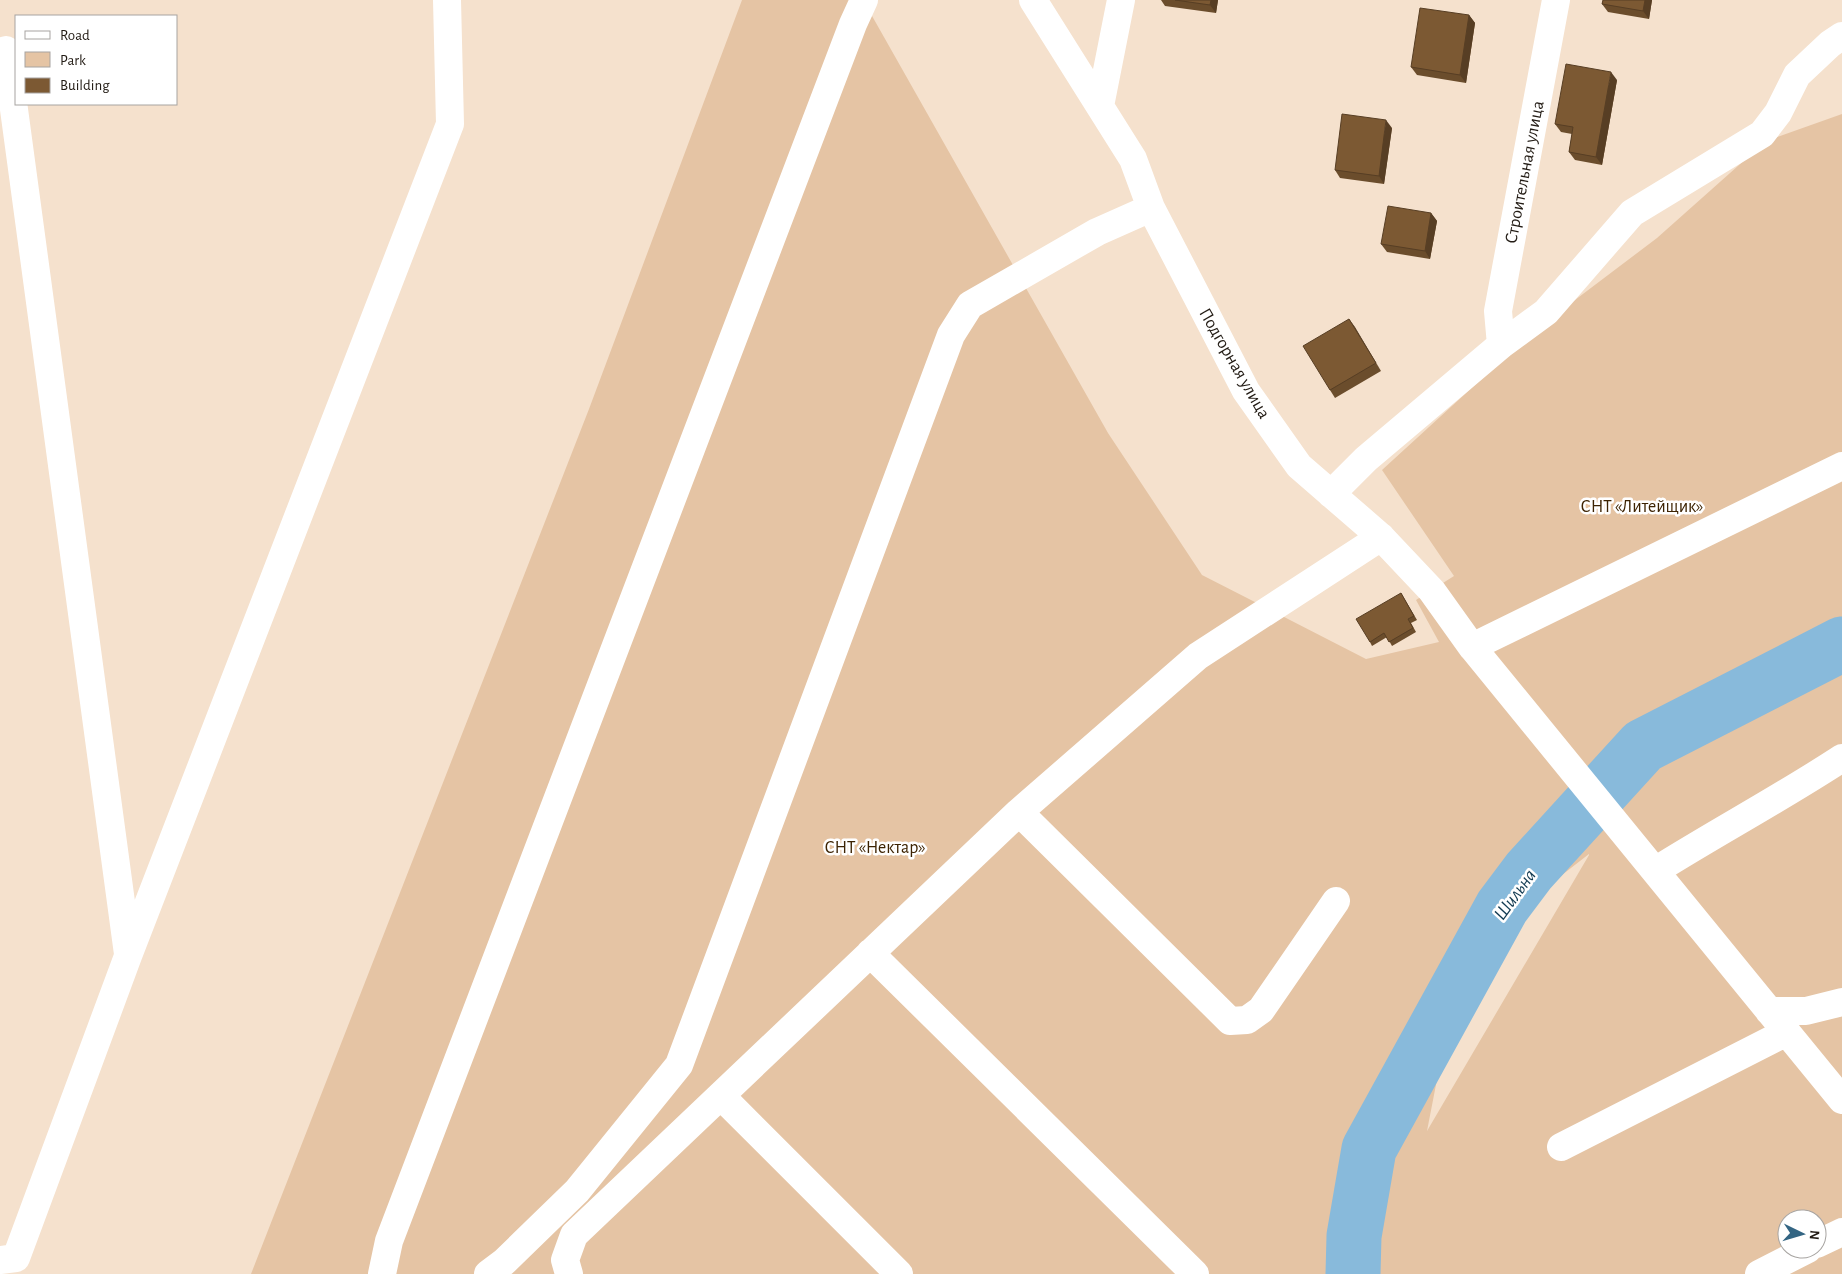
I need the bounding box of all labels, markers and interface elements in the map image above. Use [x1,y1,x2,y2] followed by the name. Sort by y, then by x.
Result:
[15,15,178,105] legend
[60,28,90,43] text: Road
[60,53,86,68] text: Park
[60,78,110,93] text: Building
[1502,99,1548,245] street label: Строительная улица
[1195,305,1273,422] street label: Подгорная улица
[1581,498,1703,516] park label: СНТ «Литейщик»
[824,839,926,857] park label: СНТ «Нектар»
[1491,866,1540,924] water label: Шильна
[1777,1209,1827,1259] north arrow
[1807,1230,1821,1241] text: N

